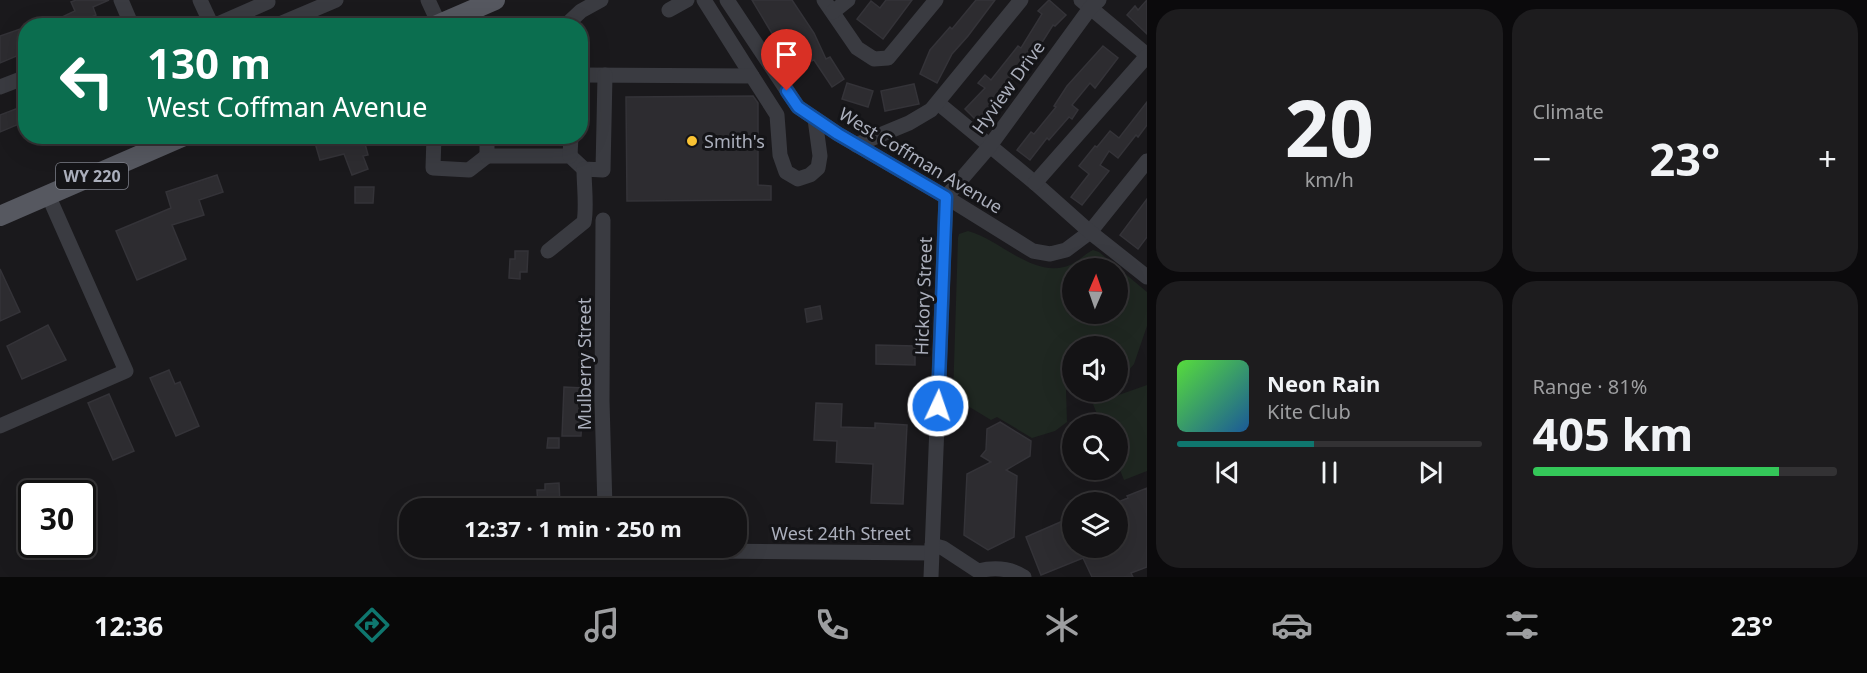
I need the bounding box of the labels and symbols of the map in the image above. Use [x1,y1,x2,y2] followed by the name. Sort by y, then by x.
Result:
[761,29,812,91] pin
[966,36,1050,138] street label: Hyview Drive
[835,102,1007,218] street label: West Coffman Avenue
[704,129,765,153] place label: Smith's
[685,134,699,148] marker: Smith's
[56,163,128,189] road number: WY 220
[909,236,937,356] street label: Hickory Street
[1062,258,1128,324] north arrow
[572,297,596,430] street label: Mulberry Street
[906,374,970,438] position arrow
[18,480,96,558] speed limit sign: 30
[771,521,911,545] street label: West 24th Street

